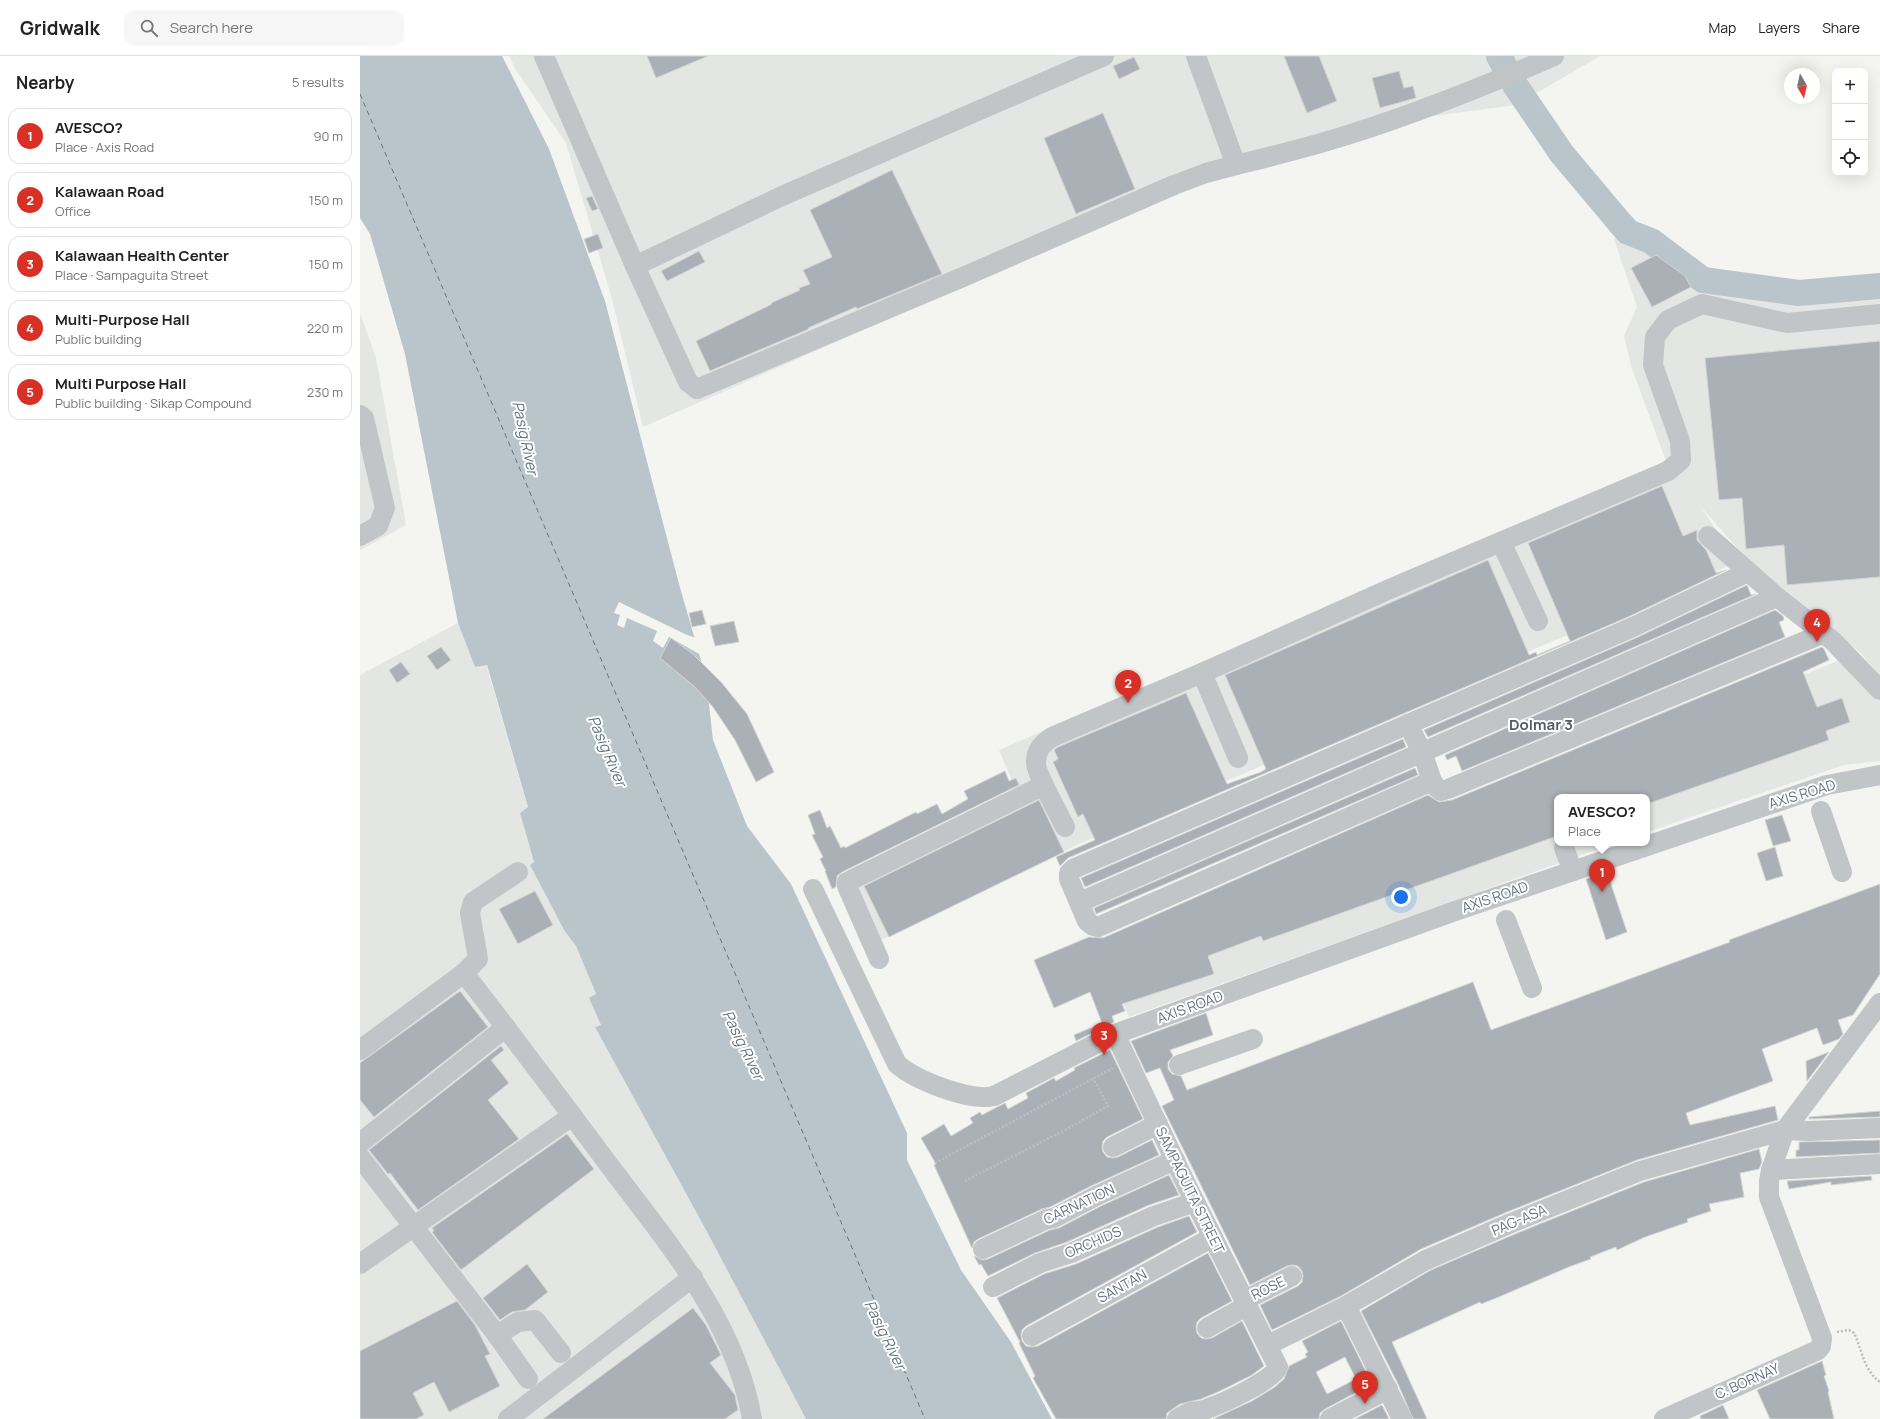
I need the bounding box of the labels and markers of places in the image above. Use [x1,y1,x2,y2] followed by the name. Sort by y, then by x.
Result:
[1804,609,1830,642] pin: 4
[1115,670,1141,703] pin: 2
[1589,859,1615,892] pin: 1
[1091,1022,1117,1055] pin: 3
[1352,1371,1378,1404] pin: 5

